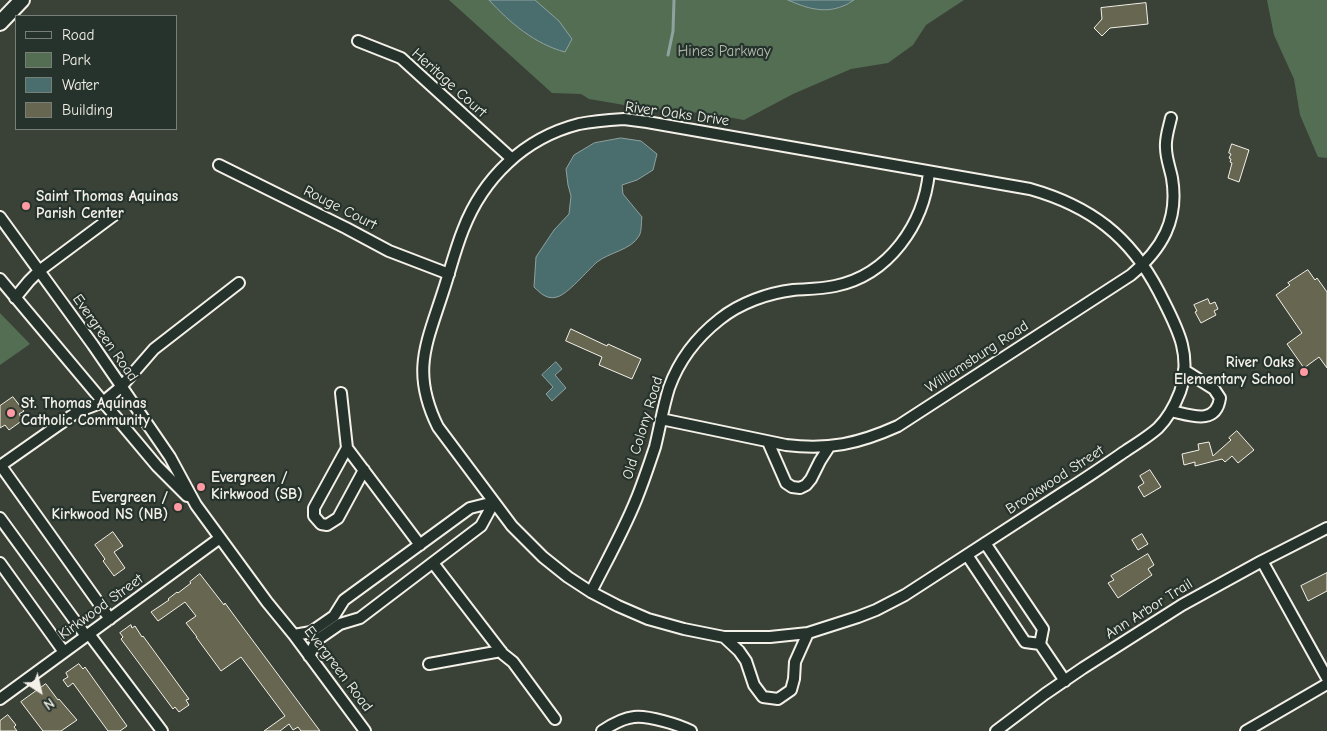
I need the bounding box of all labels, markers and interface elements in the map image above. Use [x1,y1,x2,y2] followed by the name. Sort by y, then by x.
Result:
[15,15,178,130] legend
[62,26,94,44] text: Road
[677,43,771,61] park label: Hines Parkway
[408,45,490,121] street label: Heritage Court
[62,51,91,69] text: Park
[62,76,99,94] text: Water
[624,98,730,130] street label: River Oaks Drive
[62,101,113,119] text: Building
[300,182,380,234] street label: Rouge Court
[36,188,178,223] place label: Saint Thomas Aquinas Parish Center
[20,200,32,212] marker: Saint Thomas Aquinas Parish Center
[68,291,142,385] street label: Evergreen Road
[922,317,1032,397] street label: Williamsburg Road
[1174,354,1294,389] place label: River Oaks Elementary School
[1298,366,1310,378] marker: River Oaks Elementary School
[619,374,667,482] street label: Old Colony Road
[21,395,150,430] place label: St. Thomas Aquinas Catholic Community
[5,407,17,419] marker: St. Thomas Aquinas Catholic Community
[1003,442,1107,518] street label: Brookwood Street
[211,469,302,504] place label: Evergreen / Kirkwood (SB)
[195,481,207,493] marker: Evergreen / Kirkwood (SB)
[52,489,168,524] place label: Evergreen / Kirkwood NS (NB)
[172,501,184,513] marker: Evergreen / Kirkwood NS (NB)
[55,570,147,644] street label: Kirkwood Street
[1102,575,1196,643] street label: Ann Arbor Trail
[300,623,376,715] street label: Evergreen Road
[15,666,65,716] north arrow
[40,694,58,713] text: N

